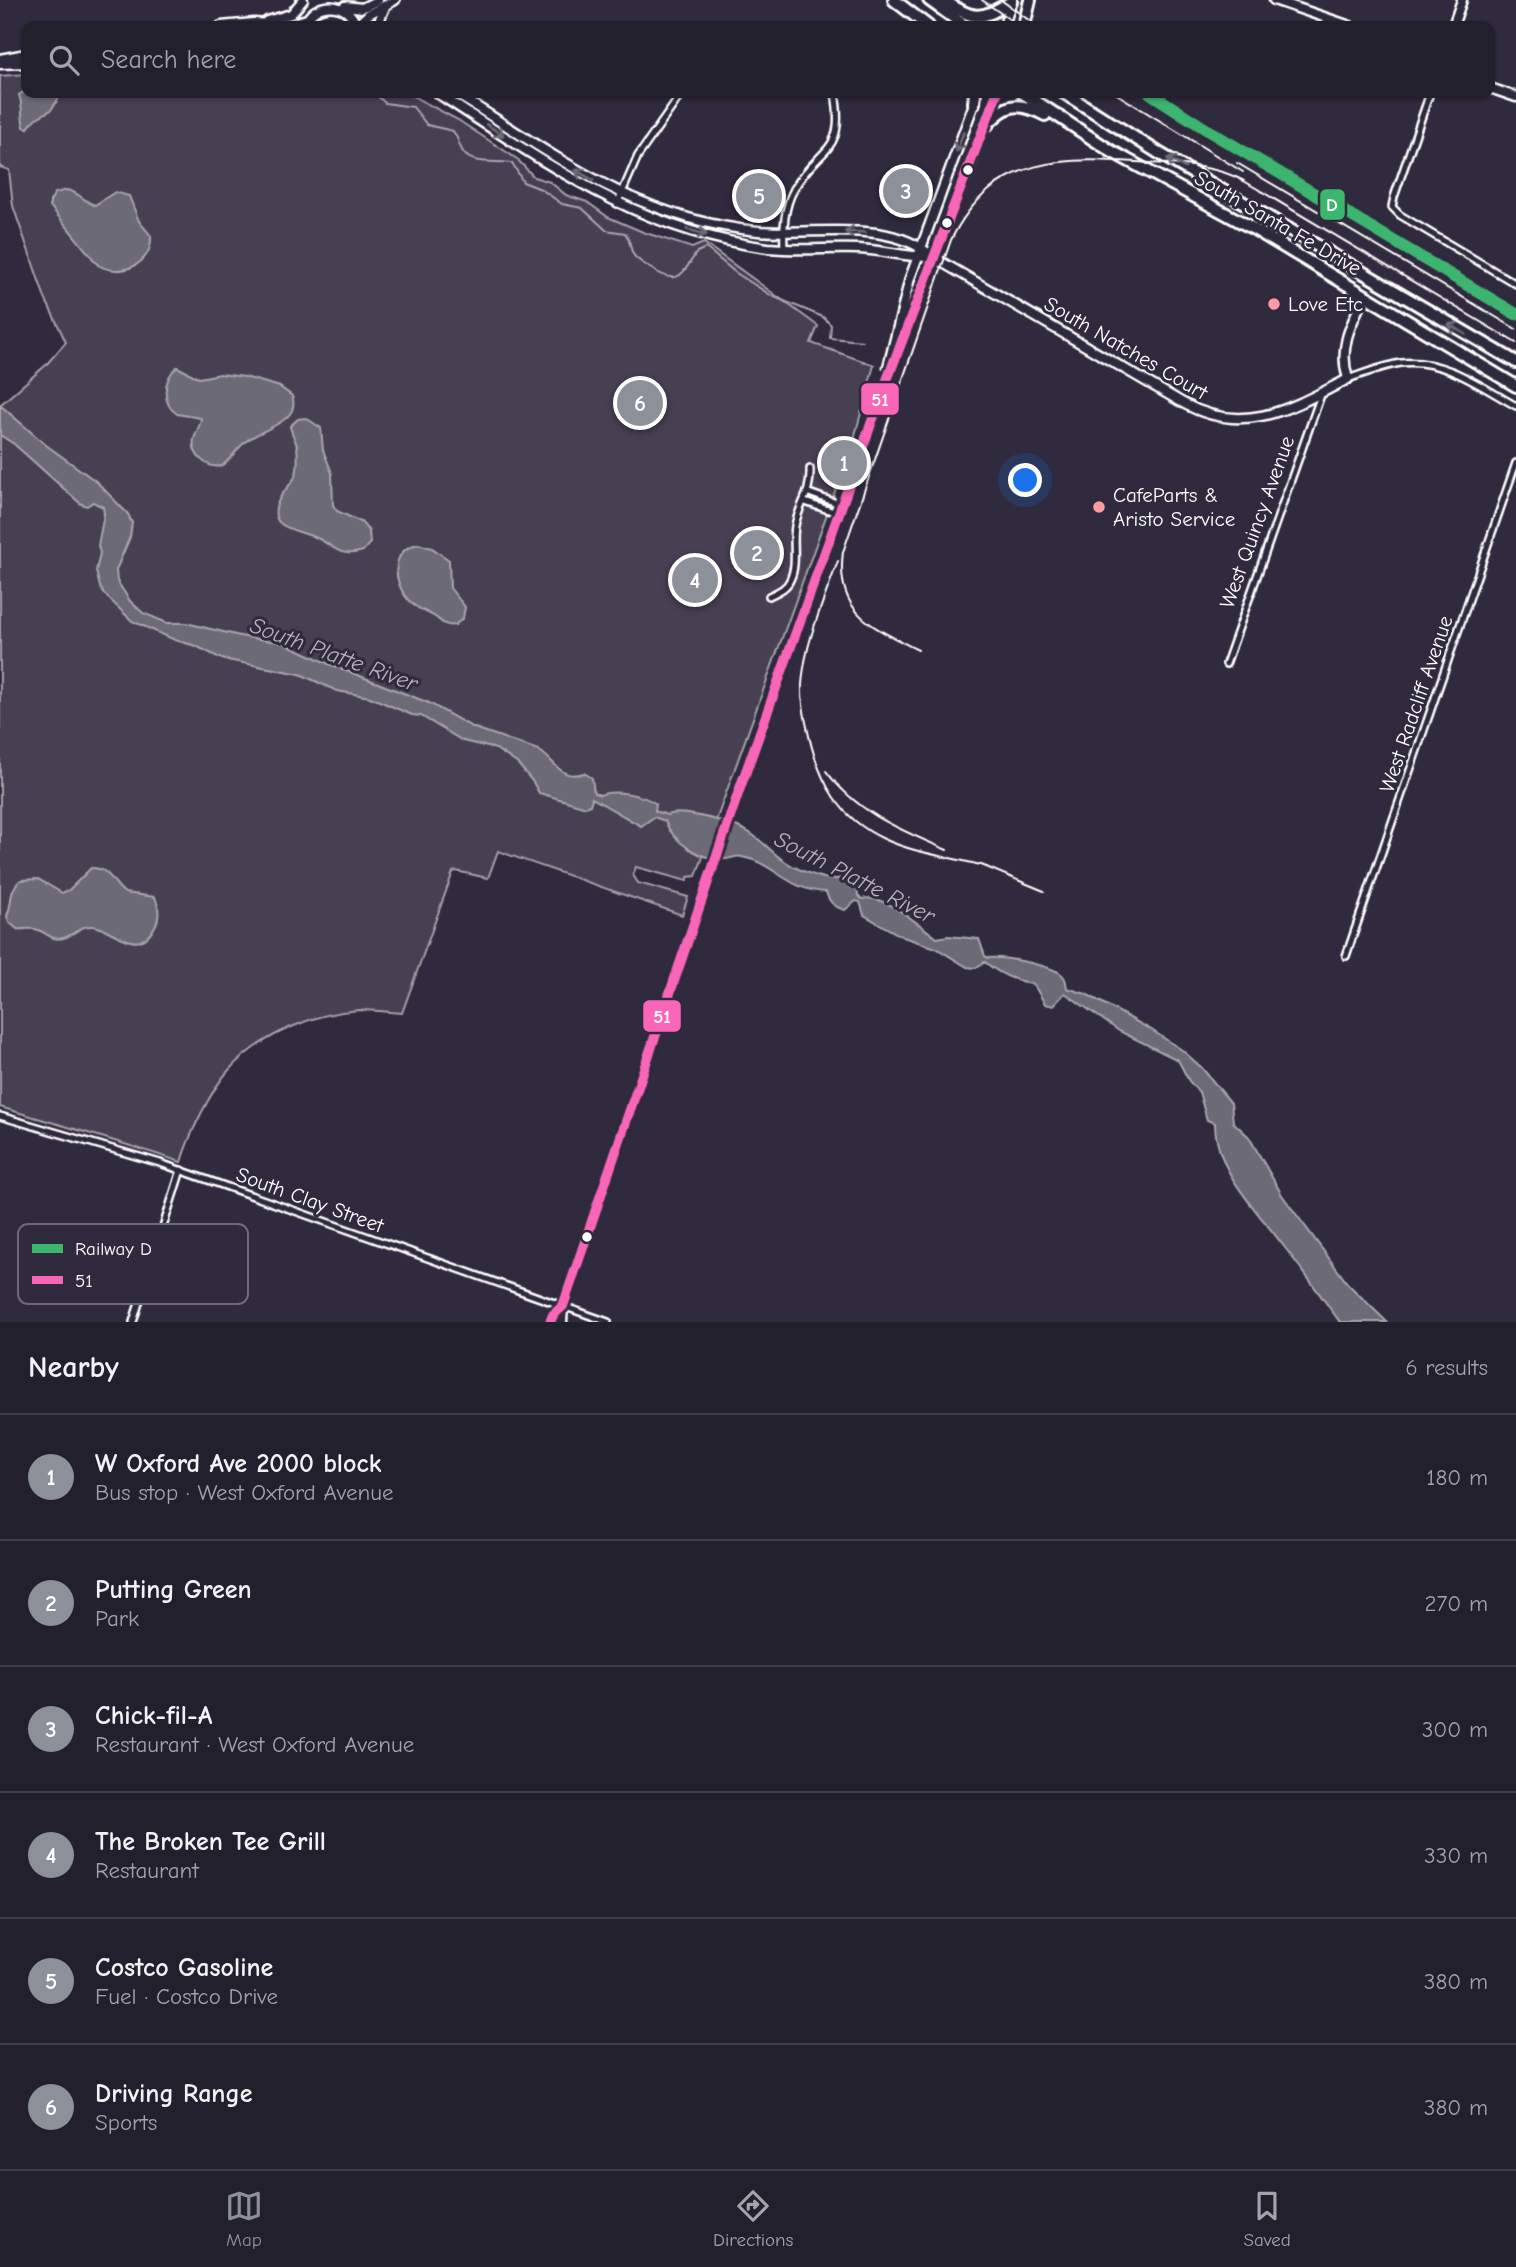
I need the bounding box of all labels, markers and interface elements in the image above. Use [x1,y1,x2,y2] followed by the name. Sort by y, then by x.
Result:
[21,21,1495,98] search box
[45,41,83,79] icon: search
[101,45,236,75] text: Search here
[484,123,504,137] one-way arrow
[953,131,965,153] one-way arrow
[1167,156,1187,170] one-way arrow
[961,163,975,177] unlabelled marker
[883,165,929,217] pin: 3
[1190,165,1366,281] street label: South Santa Fe Drive
[574,167,594,181] one-way arrow
[736,170,782,222] pin: 5
[1319,188,1346,221] line badge: D
[940,216,954,230] unlabelled marker
[844,225,867,239] one-way arrow
[685,226,707,239] one-way arrow
[1040,291,1213,405] street label: South Natches Court
[1288,292,1363,316] place label: Love Etc
[1266,296,1282,312] marker: Love Etc
[1447,321,1467,335] one-way arrow
[617,377,663,429] pin: 6
[860,382,900,416] line badge: 51
[871,389,889,411] text: 51
[1215,433,1299,611] street label: West Quincy Avenue
[821,437,867,489] pin: 1
[1008,463,1042,497] your location
[1113,483,1235,531] place label: CafeParts & Aristo Service
[1091,499,1107,515] marker: CafeParts & Aristo Service
[734,527,780,579] pin: 2
[672,554,718,606] pin: 4
[246,612,422,698] water label: South Platte River
[1374,612,1458,796] street label: West Radcliff Avenue
[770,825,940,930] water label: South Platte River
[642,999,682,1033] line badge: 51
[653,1006,671,1028] text: 51
[233,1162,388,1238] street label: South Clay Street
[18,1224,248,1304] legend
[580,1230,594,1244] unlabelled marker
[75,1238,152,1260] text: Railway D
[75,1270,93,1292] text: 51
[28,1350,119,1385] text: Nearby
[1405,1354,1488,1381] text: 6 results
[95,1449,381,1479] text: W Oxford Ave 2000 block
[46,1464,56,1491] text: 1
[1426,1464,1488,1491] text: 180 m
[95,1479,393,1506] text: Bus stop · West Oxford Avenue
[95,1575,252,1605] text: Putting Green
[45,1590,57,1617] text: 2
[1424,1590,1488,1617] text: 270 m
[95,1605,139,1632] text: Park
[95,1701,212,1731] text: Chick-fil-A
[45,1716,57,1743] text: 3
[1422,1716,1488,1743] text: 300 m
[95,1731,414,1758] text: Restaurant · West Oxford Avenue
[95,1827,326,1857] text: The Broken Tee Grill
[46,1842,56,1869] text: 4
[1424,1842,1488,1869] text: 330 m
[95,1857,199,1884] text: Restaurant
[95,1953,273,1983] text: Costco Gasoline
[45,1968,57,1995] text: 5
[1424,1968,1488,1995] text: 380 m
[95,1983,278,2010] text: Fuel · Costco Drive
[95,2079,252,2109] text: Driving Range
[45,2094,57,2121] text: 6
[1424,2094,1488,2121] text: 380 m
[95,2109,157,2136] text: Sports
[225,2187,263,2251] tab: Map
[713,2187,793,2251] tab: Directions
[1244,2187,1291,2251] tab: Saved

